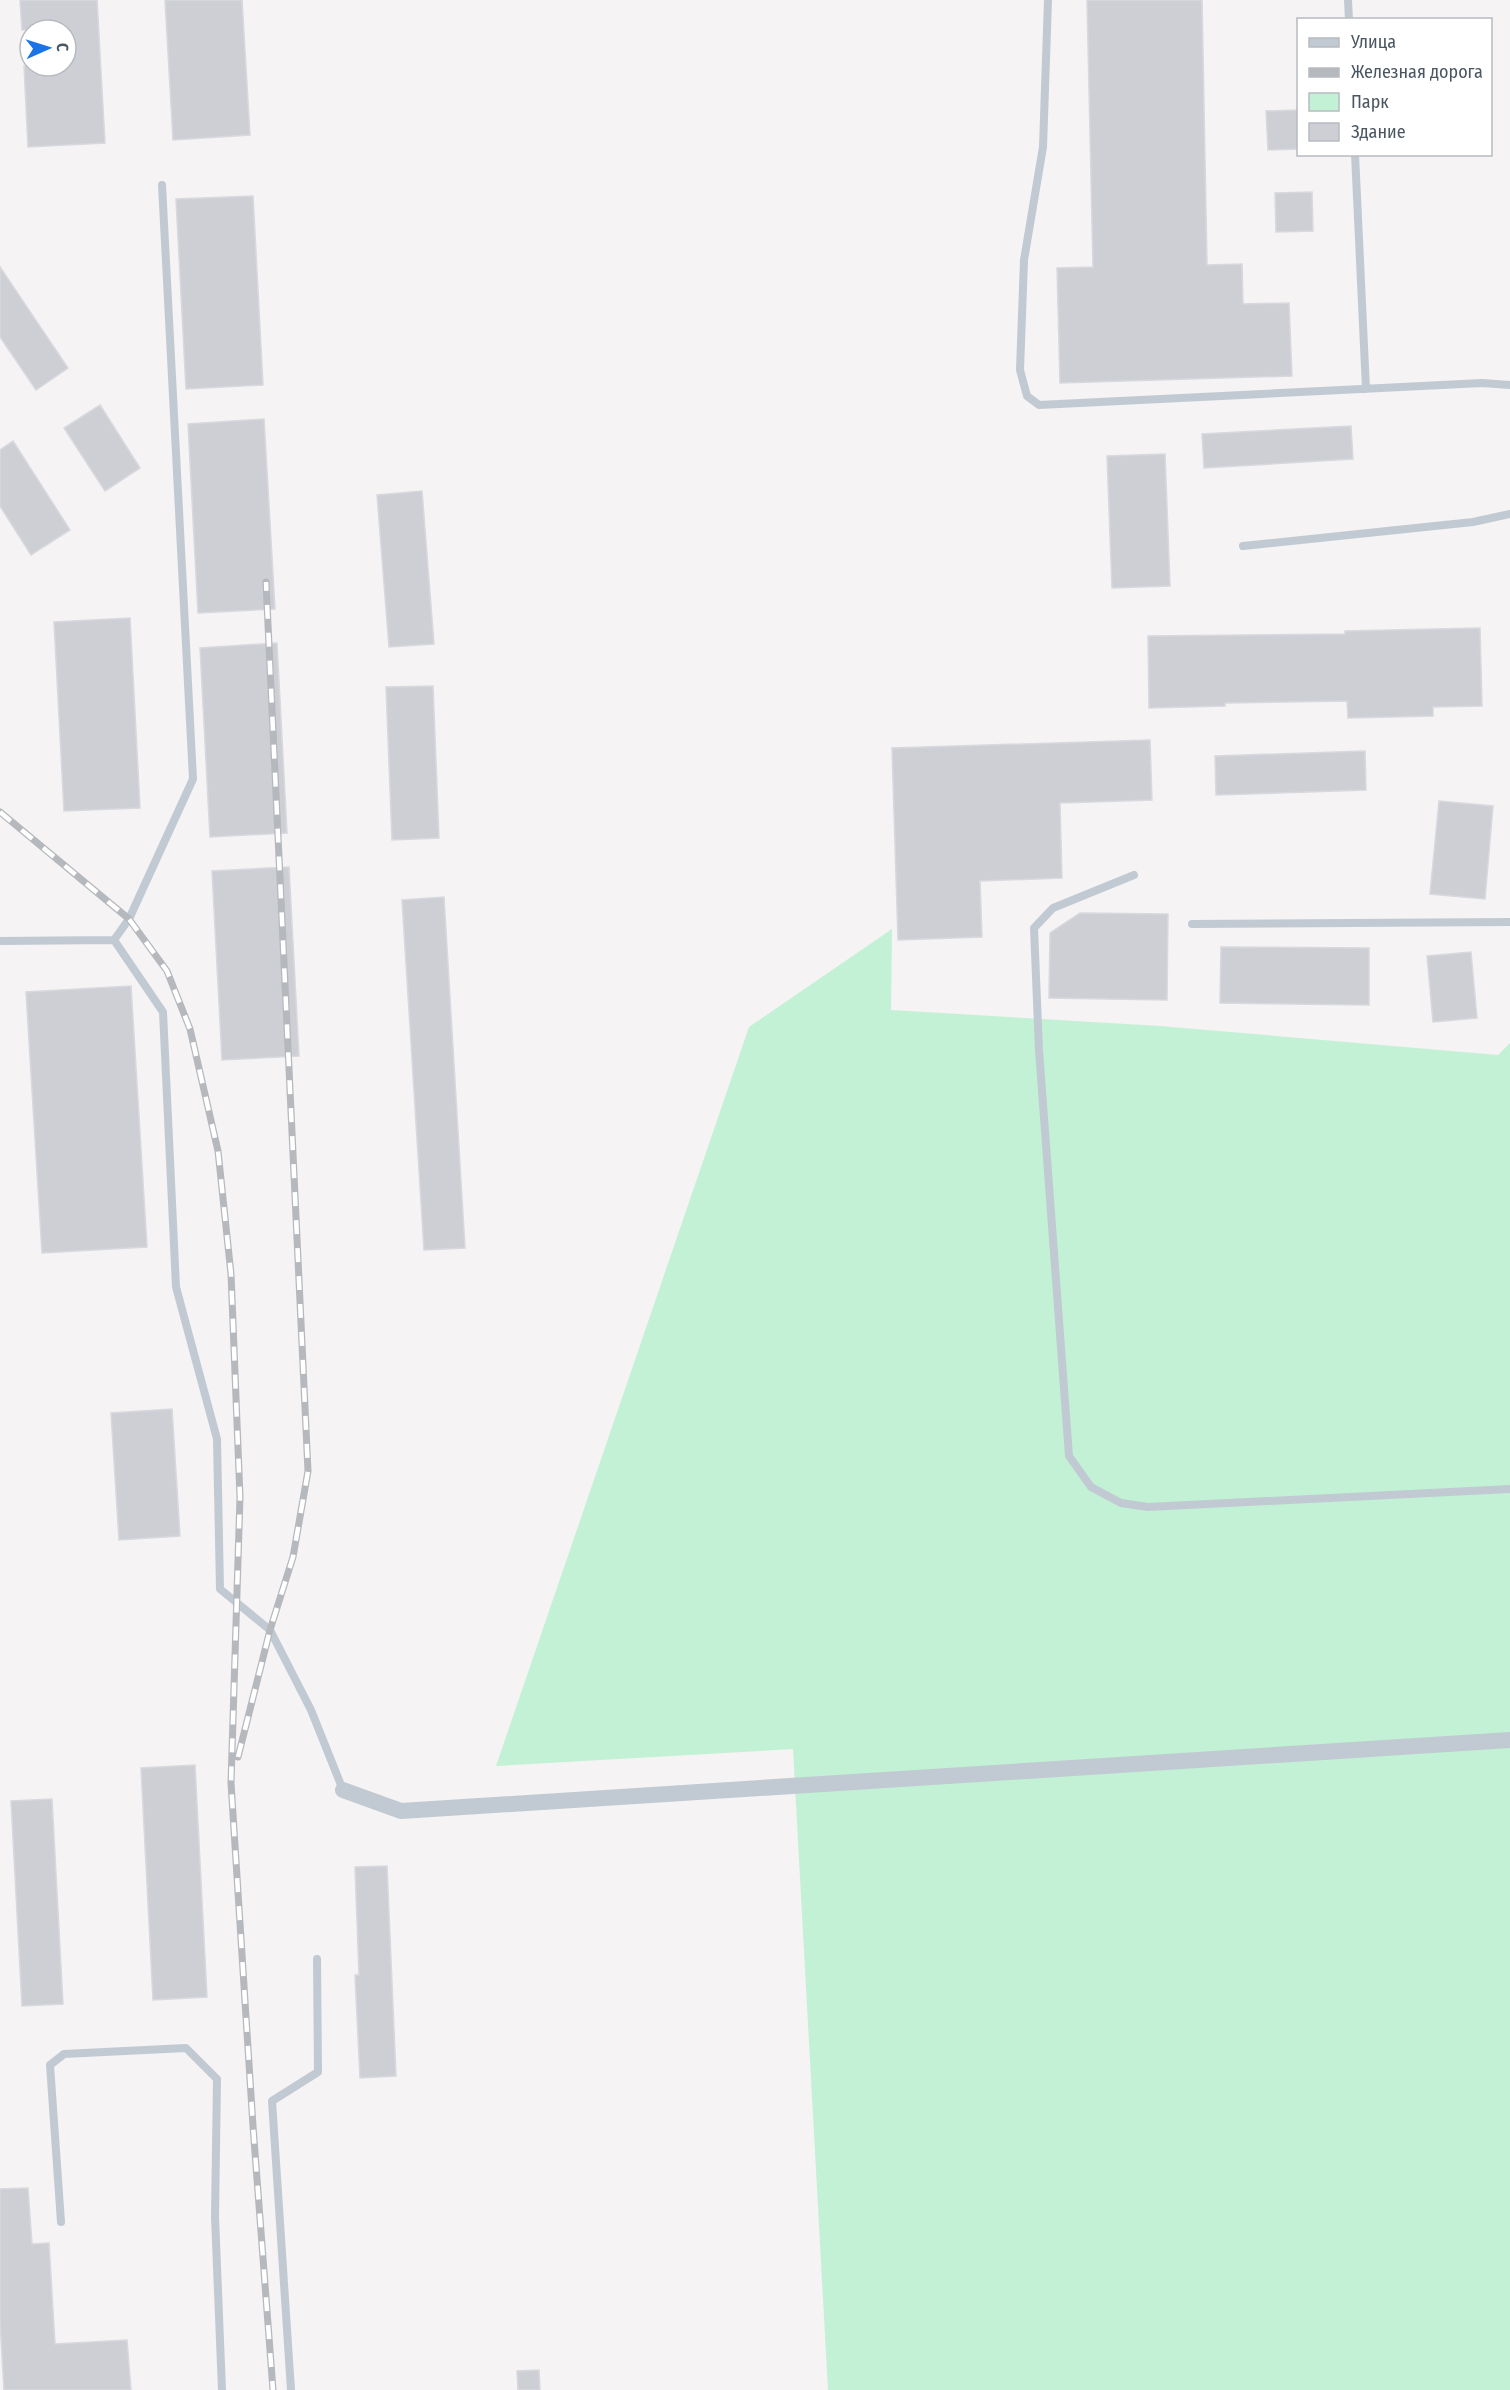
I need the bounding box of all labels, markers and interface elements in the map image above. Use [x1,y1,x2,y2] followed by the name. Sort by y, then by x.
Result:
[18,18,78,78] north arrow
[1297,18,1492,156] legend
[1350,31,1396,53] text: Улица
[53,43,72,53] text: С
[1351,61,1483,83] text: Железная дорога
[1351,91,1389,113] text: Парк
[1351,121,1406,143] text: Здание

